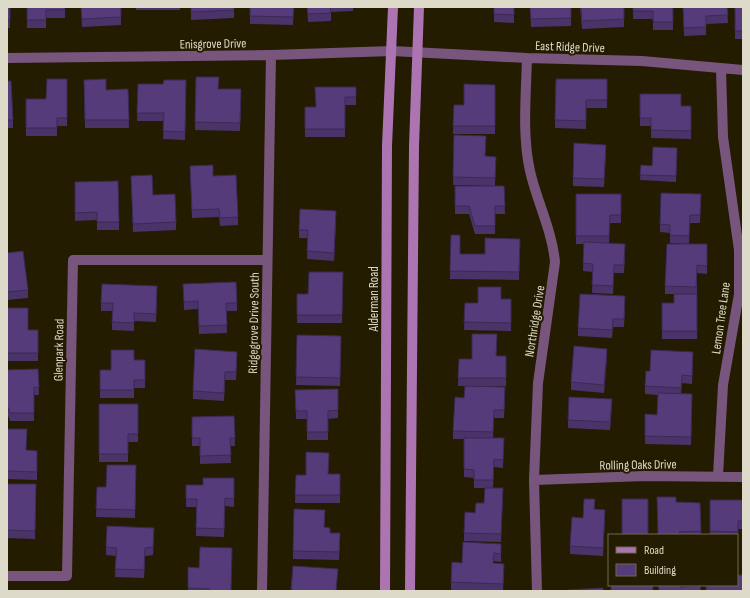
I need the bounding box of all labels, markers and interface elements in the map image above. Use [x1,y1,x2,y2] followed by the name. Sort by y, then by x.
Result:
[179,35,247,53] street label: Enisgrove Drive
[535,38,605,56] street label: East Ridge Drive
[366,266,382,333] street label: Alderman Road
[245,272,263,374] street label: Ridgegrove Drive South
[708,281,734,355] street label: Lemon Tree Lane
[521,284,549,358] street label: Northridge Drive
[50,319,68,381] street label: Glenpark Road
[599,456,677,474] street label: Rolling Oaks Drive
[608,534,738,586] legend
[644,543,664,558] text: Road
[644,563,676,578] text: Building

